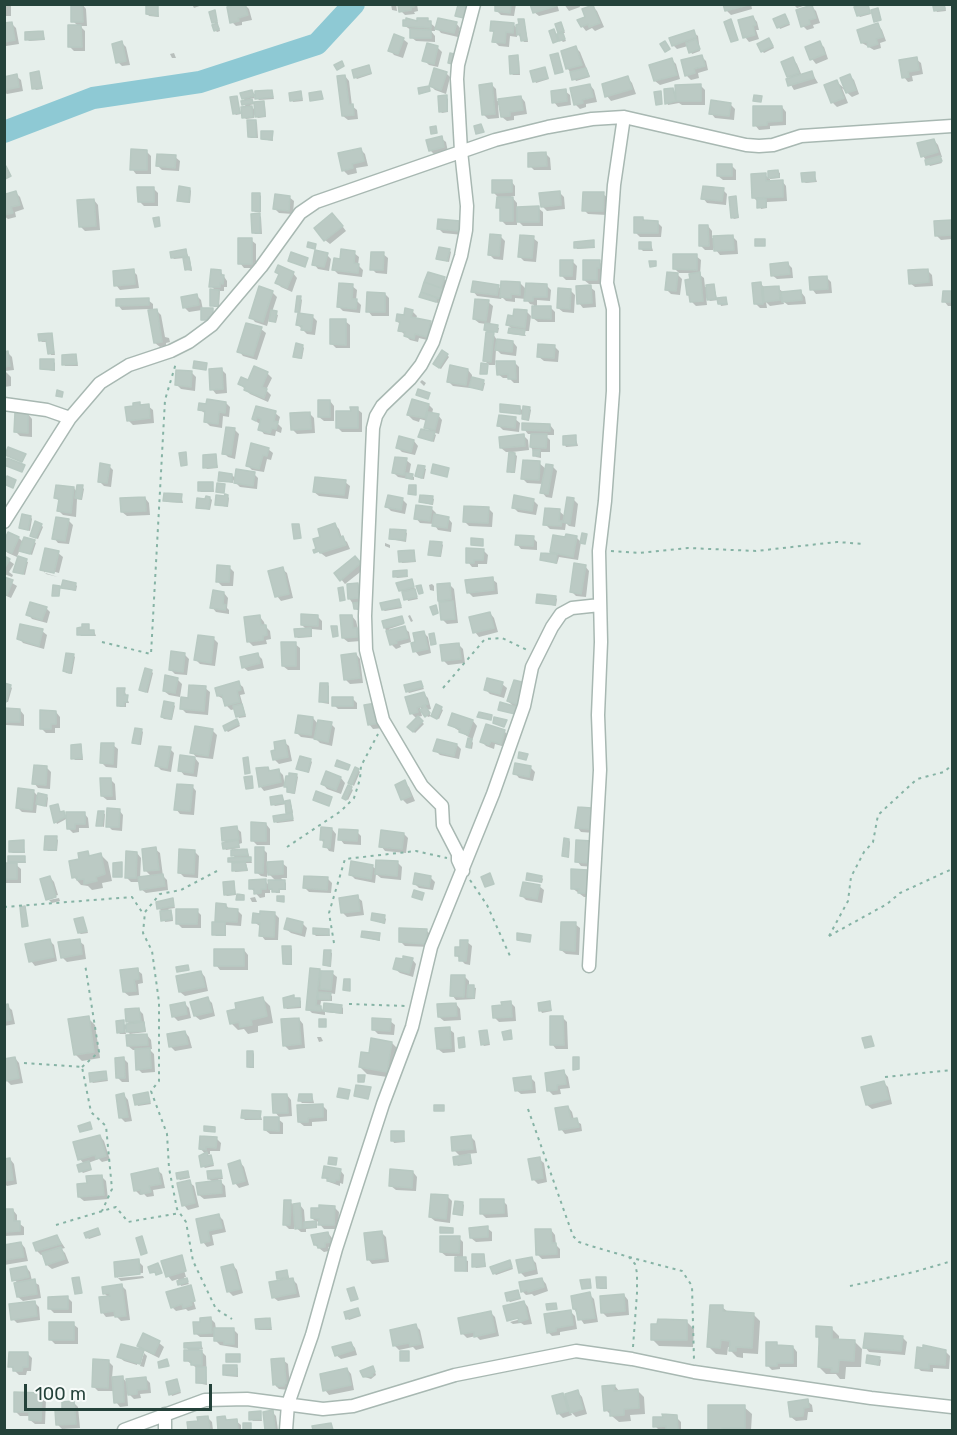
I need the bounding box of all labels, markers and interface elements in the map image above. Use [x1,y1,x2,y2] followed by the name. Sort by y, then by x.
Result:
[27,1372,214,1410] scale bar
[35,1383,86,1405] text: 100 m

